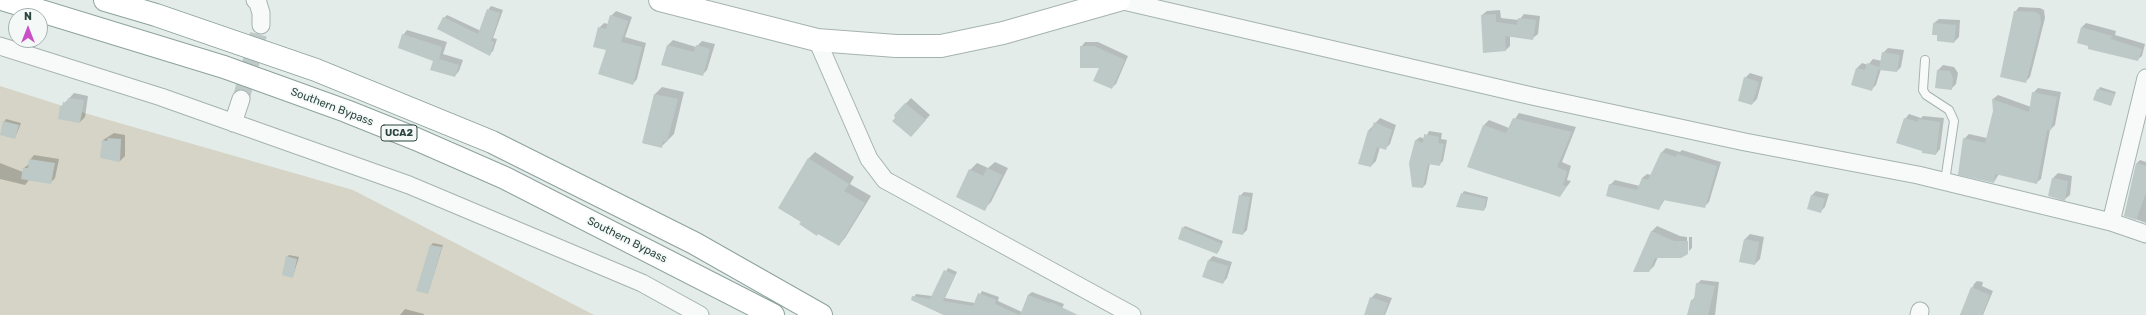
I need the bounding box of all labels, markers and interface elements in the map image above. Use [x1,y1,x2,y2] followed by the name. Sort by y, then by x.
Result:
[8,8,48,48] north arrow
[24,10,32,23] text: N
[289,85,375,129] street label: Southern Bypass
[381,125,417,141] road number: UCA2
[585,214,669,266] street label: Southern Bypass

